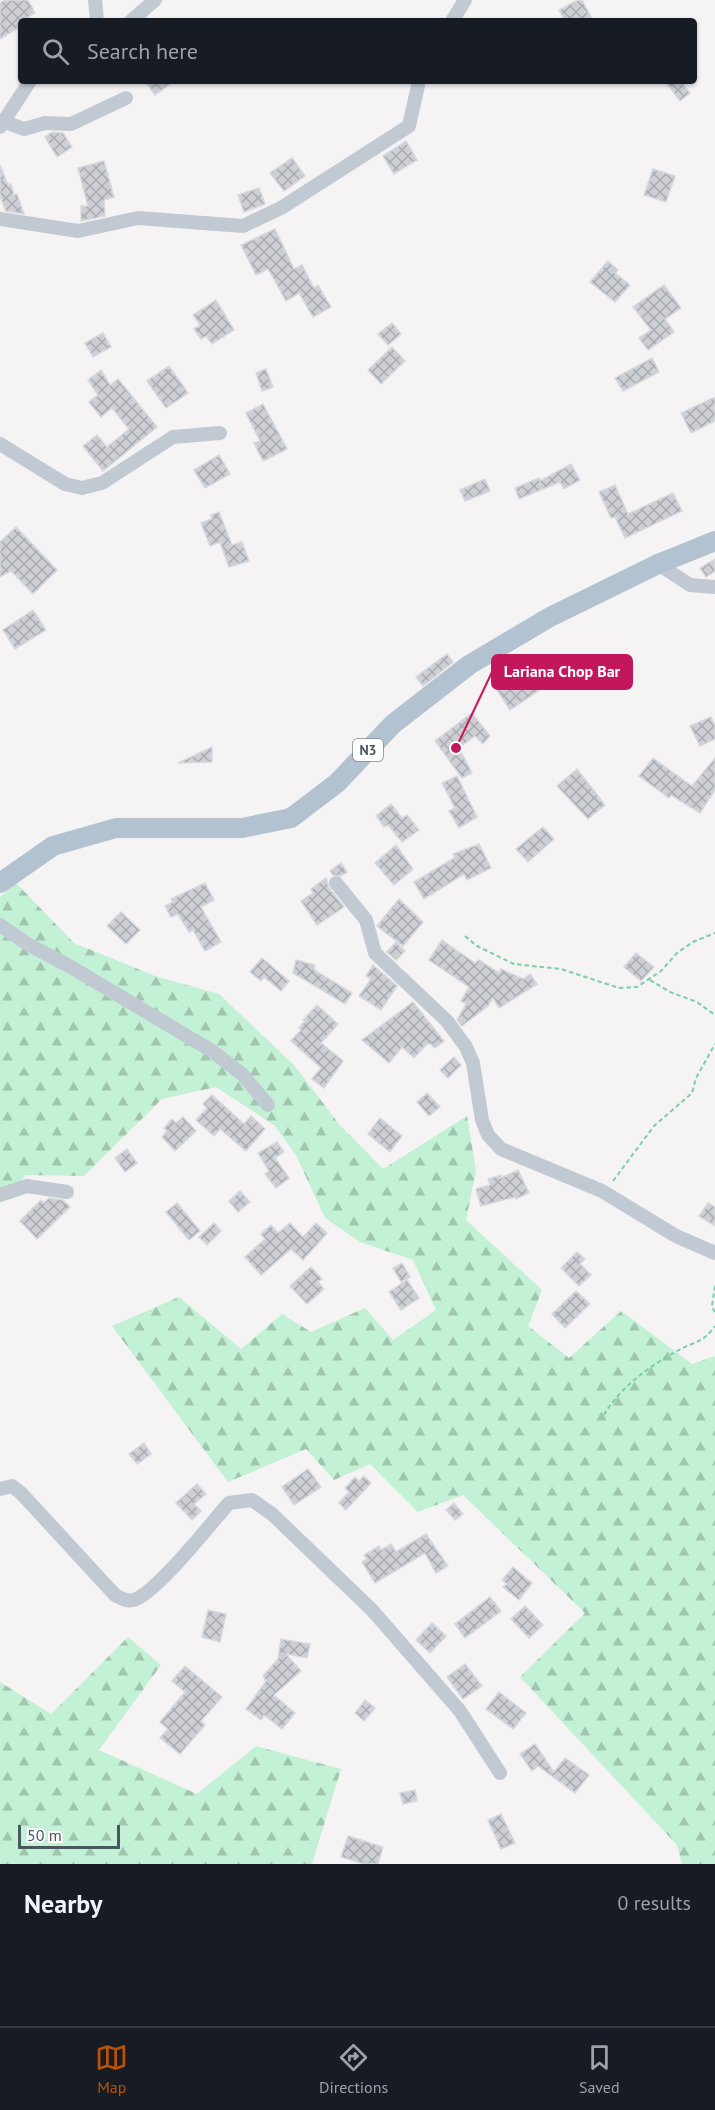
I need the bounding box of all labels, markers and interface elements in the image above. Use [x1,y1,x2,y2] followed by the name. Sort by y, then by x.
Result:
[18,18,697,84] search box
[39,35,72,68] icon: search
[87,37,198,65] text: Search here
[492,655,632,689] callout: Lariana Chop Bar
[504,661,621,681] text: Lariana Chop Bar
[353,739,383,761] road number: N3
[18,1822,120,1850] scale bar
[27,1825,62,1845] text: 50 m
[24,1887,102,1920] text: Nearby
[618,1890,691,1916] text: 0 results
[95,2041,128,2097] tab: Map
[319,2041,388,2097] tab: Directions
[579,2041,620,2097] tab: Saved

